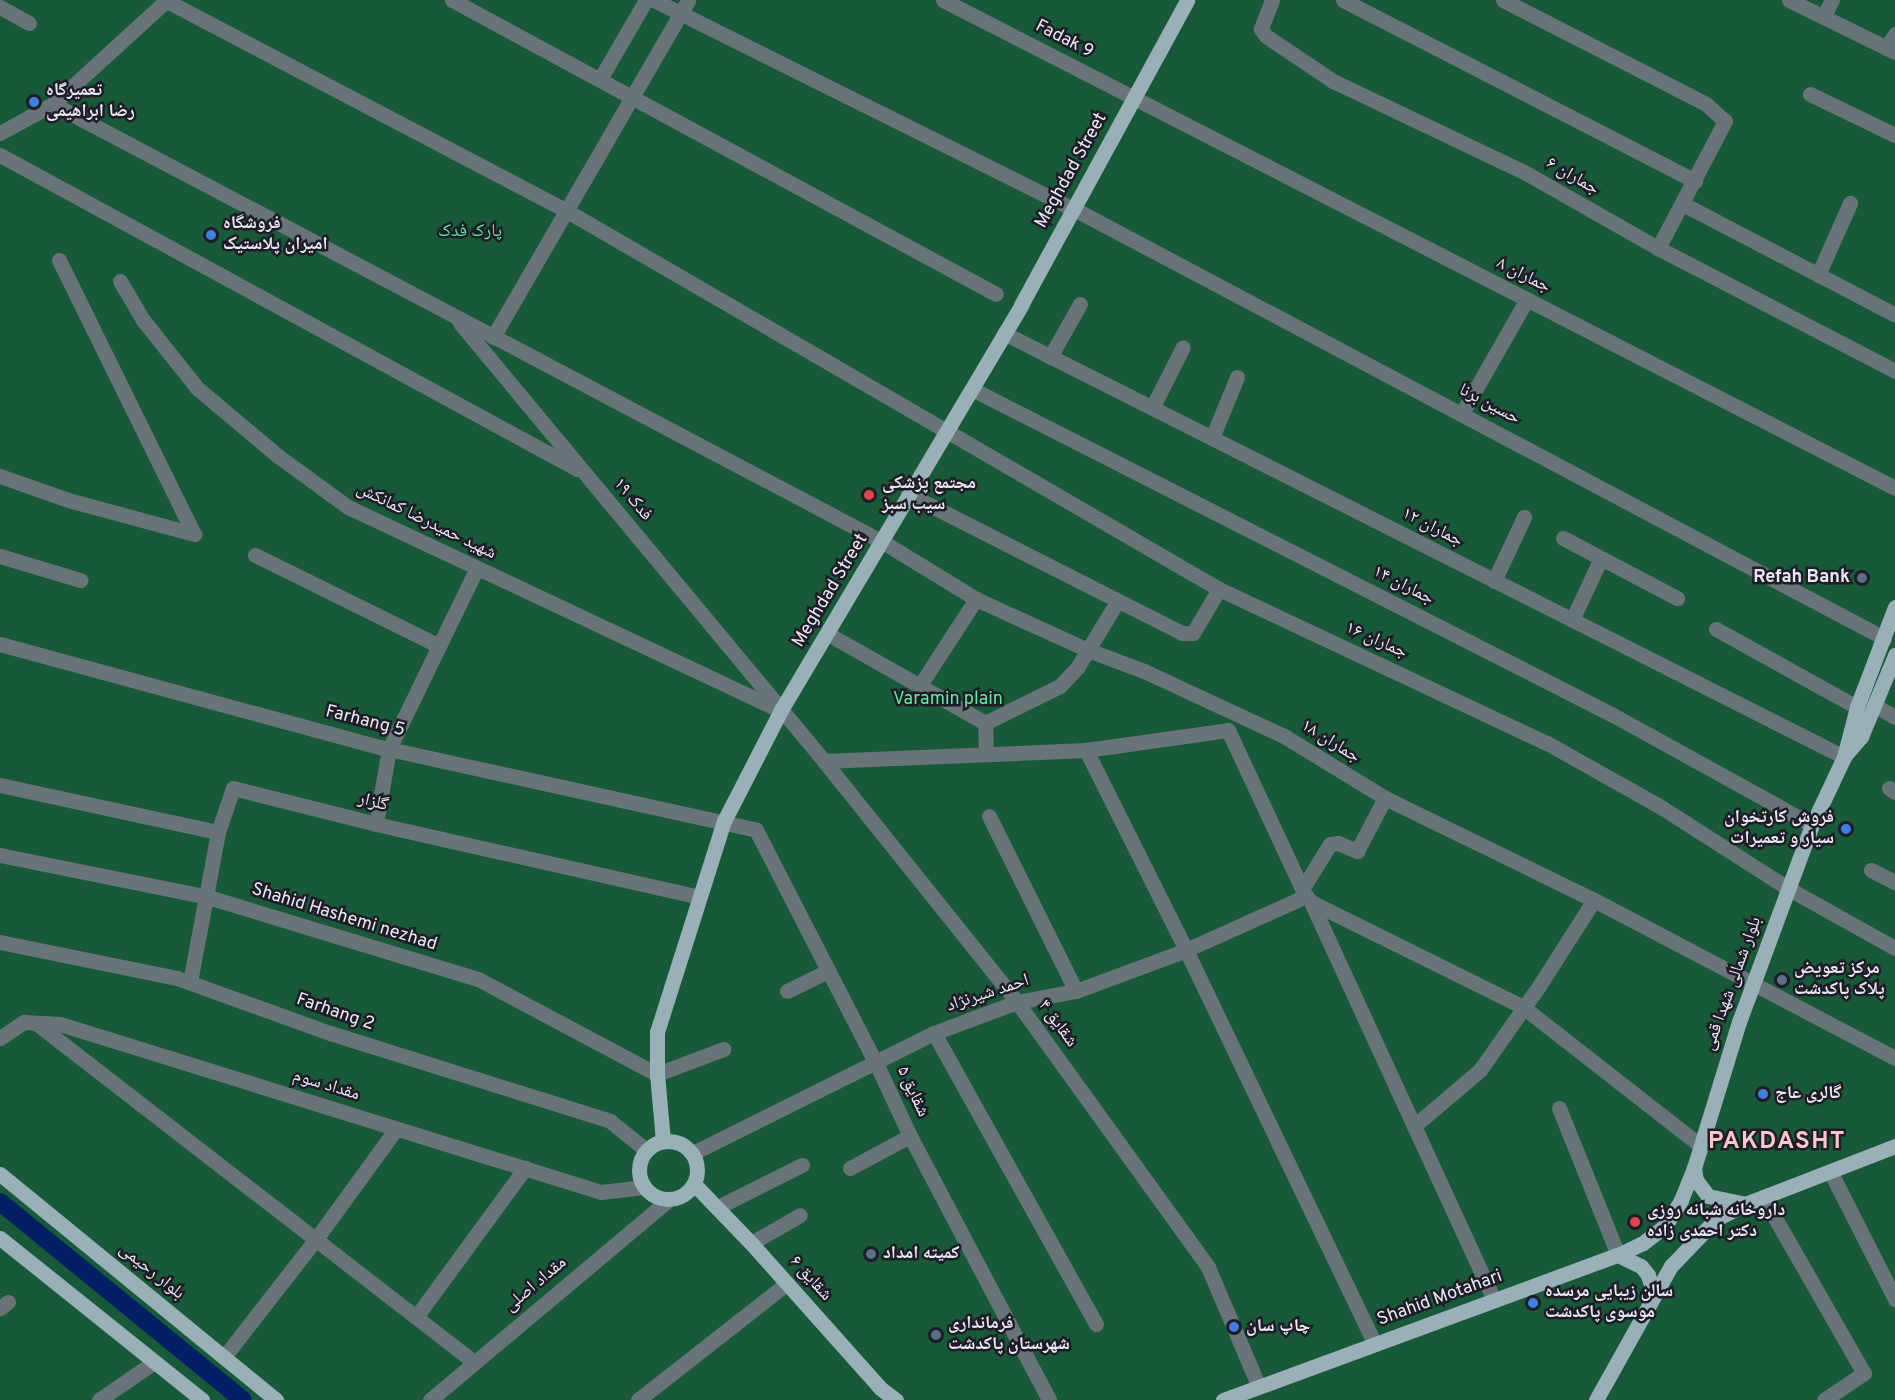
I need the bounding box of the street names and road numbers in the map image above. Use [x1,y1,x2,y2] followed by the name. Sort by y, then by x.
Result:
[1031,16,1097,64] street label: Fadak 9
[1031,109,1113,233] street label: Meghdad Street
[1542,153,1602,201] street label: جماران ۶
[1492,253,1554,299] street label: جماران ۸
[1455,380,1523,430] street label: حسین برنا
[608,474,656,526] street label: فدک ۱۹
[353,479,499,565] street label: شهید حمیدرضا کمانکش
[1398,503,1466,553] street label: جماران ۱۲
[789,530,873,652] street label: Meghdad Street
[1369,561,1437,611] street label: جماران ۱۴
[1342,618,1410,664] street label: جماران ۱۶
[323,702,407,742] street label: Farhang 5
[1296,715,1364,769] street label: جماران ۱۸
[356,789,390,817] street label: گلزار
[249,879,439,957] street label: Shahid Hashemi nezhad
[1699,914,1767,1054] street label: بلوار شمالی شهدا قمی
[944,971,1032,1017] street label: احمد شیرنژاد
[293,990,377,1036] street label: Farhang 2
[1033,996,1081,1052] street label: شقایق ۴
[891,1063,933,1121] street label: شقایق ۵
[290,1066,362,1106] street label: مقداد سوم
[114,1239,188,1305] street label: بلوار رحیمی
[784,1252,836,1306] street label: شقایق ۶
[500,1253,572,1317] street label: مقداد اصلی
[1375,1266,1505,1332] street label: Shahid Motahari

